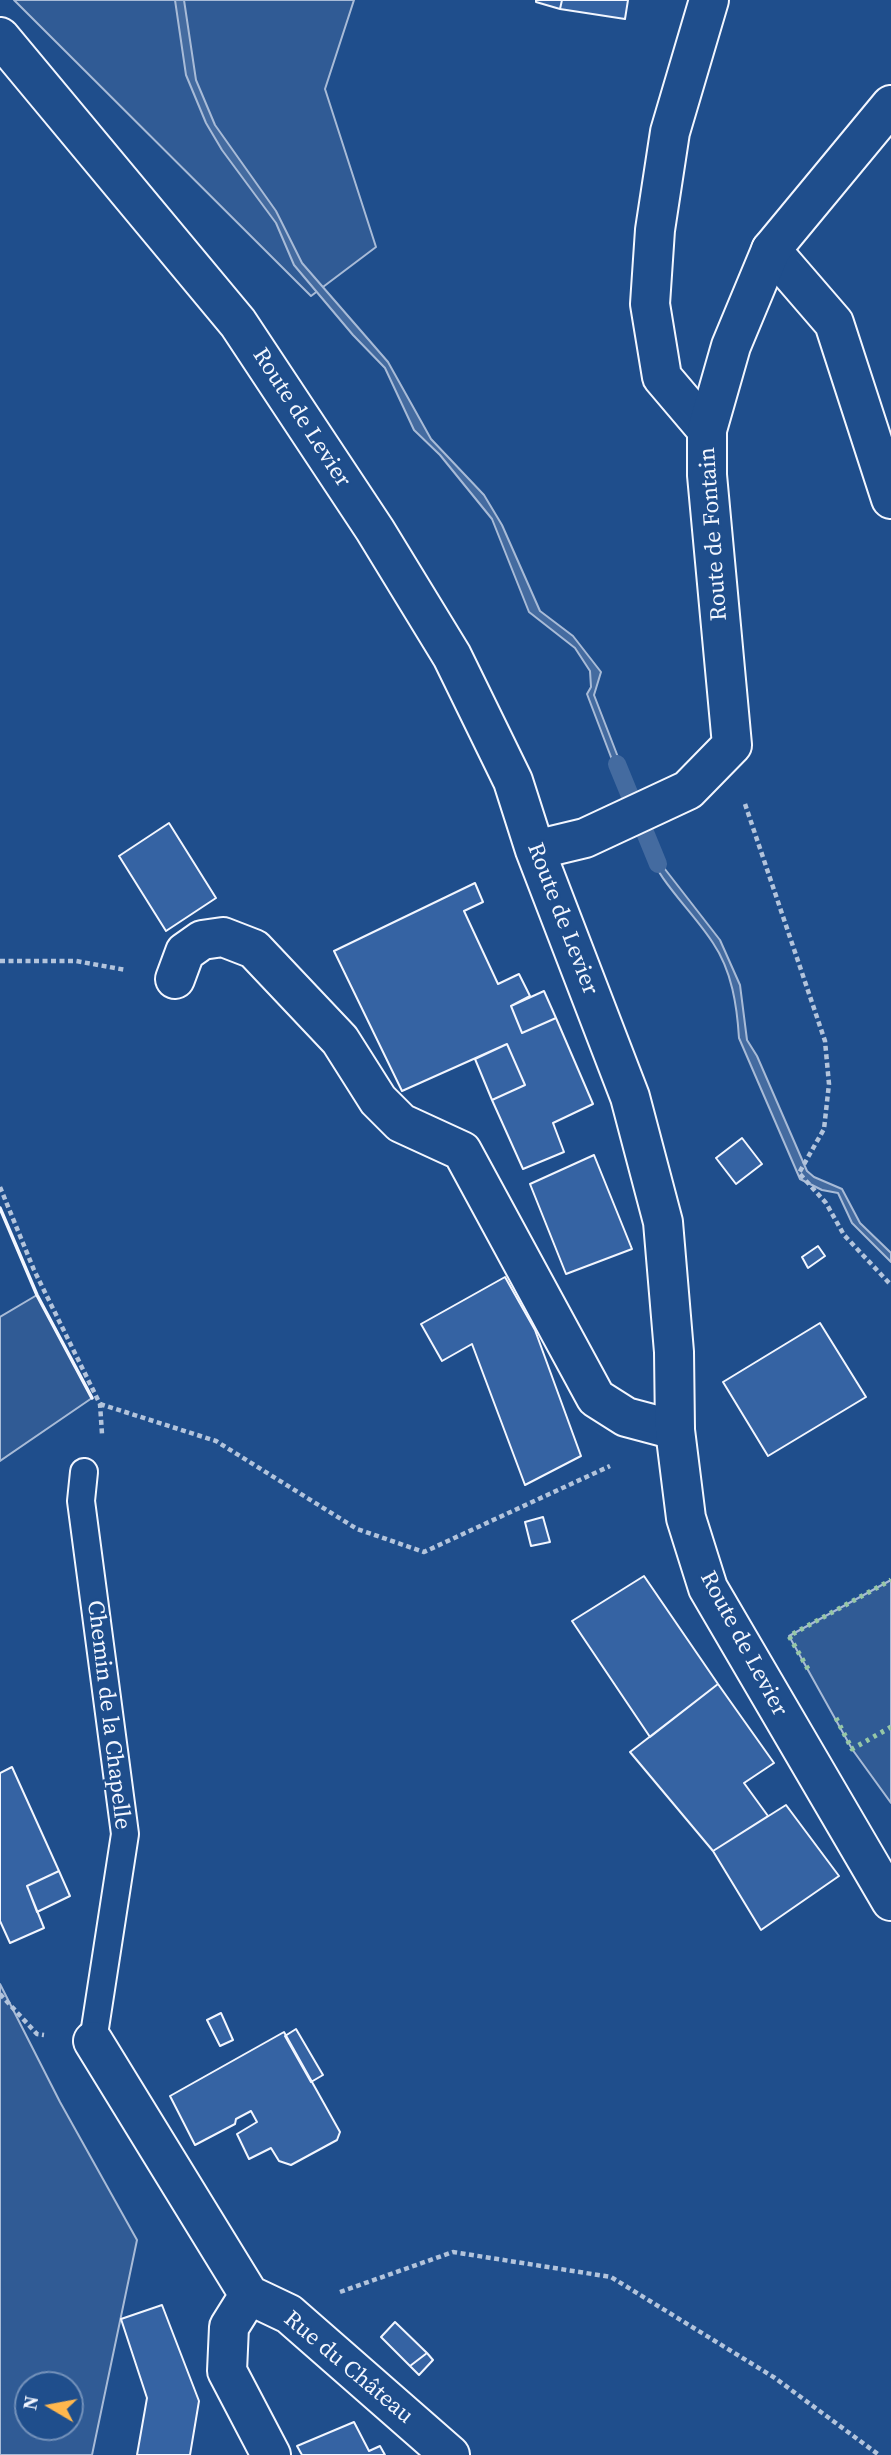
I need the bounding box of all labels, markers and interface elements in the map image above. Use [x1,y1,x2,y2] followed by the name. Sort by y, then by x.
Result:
[246,343,356,493] street label: Route de Levier
[694,446,734,622] street label: Route de Fontain
[520,839,604,999] street label: Route de Levier
[693,1567,793,1721] street label: Route de Levier
[80,1599,136,1831] street label: Chemin de la Chapelle
[278,2306,418,2430] street label: Rue du Château
[14,2371,84,2441] north arrow
[16,2394,44,2412] text: N

